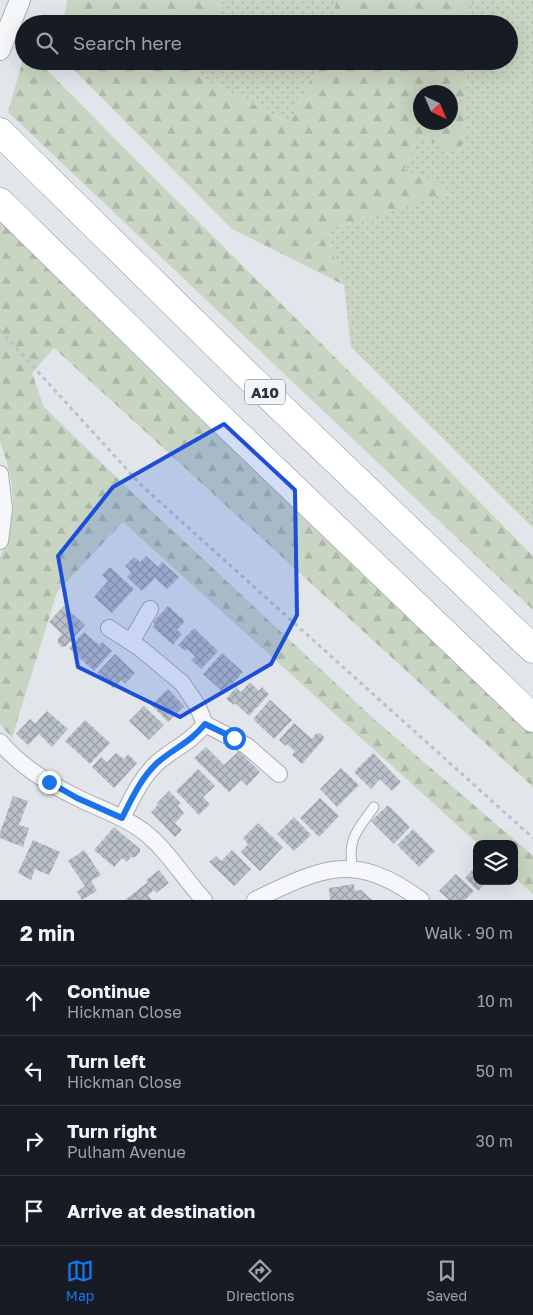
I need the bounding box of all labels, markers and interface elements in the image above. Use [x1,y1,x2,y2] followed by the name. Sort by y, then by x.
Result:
[15,15,518,70] search box
[33,29,61,57] icon: search
[73,31,182,54] text: Search here
[413,85,458,130] north arrow
[245,380,285,404] road number: A10
[223,727,246,750] route start
[38,771,61,794] route end
[473,840,518,885] map controls
[473,840,518,885] button: layers
[20,920,75,946] text: 2 min
[425,923,513,943] text: Walk · 90 m
[67,979,150,1002] text: Continue
[20,987,48,1015] icon: ahead
[477,991,513,1011] text: 10 m
[67,1002,181,1022] text: Hickman Close
[67,1049,146,1072] text: Turn left
[20,1057,48,1085] icon: left
[476,1061,513,1081] text: 50 m
[67,1072,181,1092] text: Hickman Close
[67,1119,157,1142] text: Turn right
[20,1127,48,1155] icon: right
[476,1131,513,1151] text: 30 m
[67,1142,186,1162] text: Pulham Avenue
[20,1197,48,1225] icon: arrive
[67,1199,255,1222] text: Arrive at destination
[66,1257,94,1304] tab: Map
[226,1257,295,1304] tab: Directions
[426,1257,467,1304] tab: Saved

